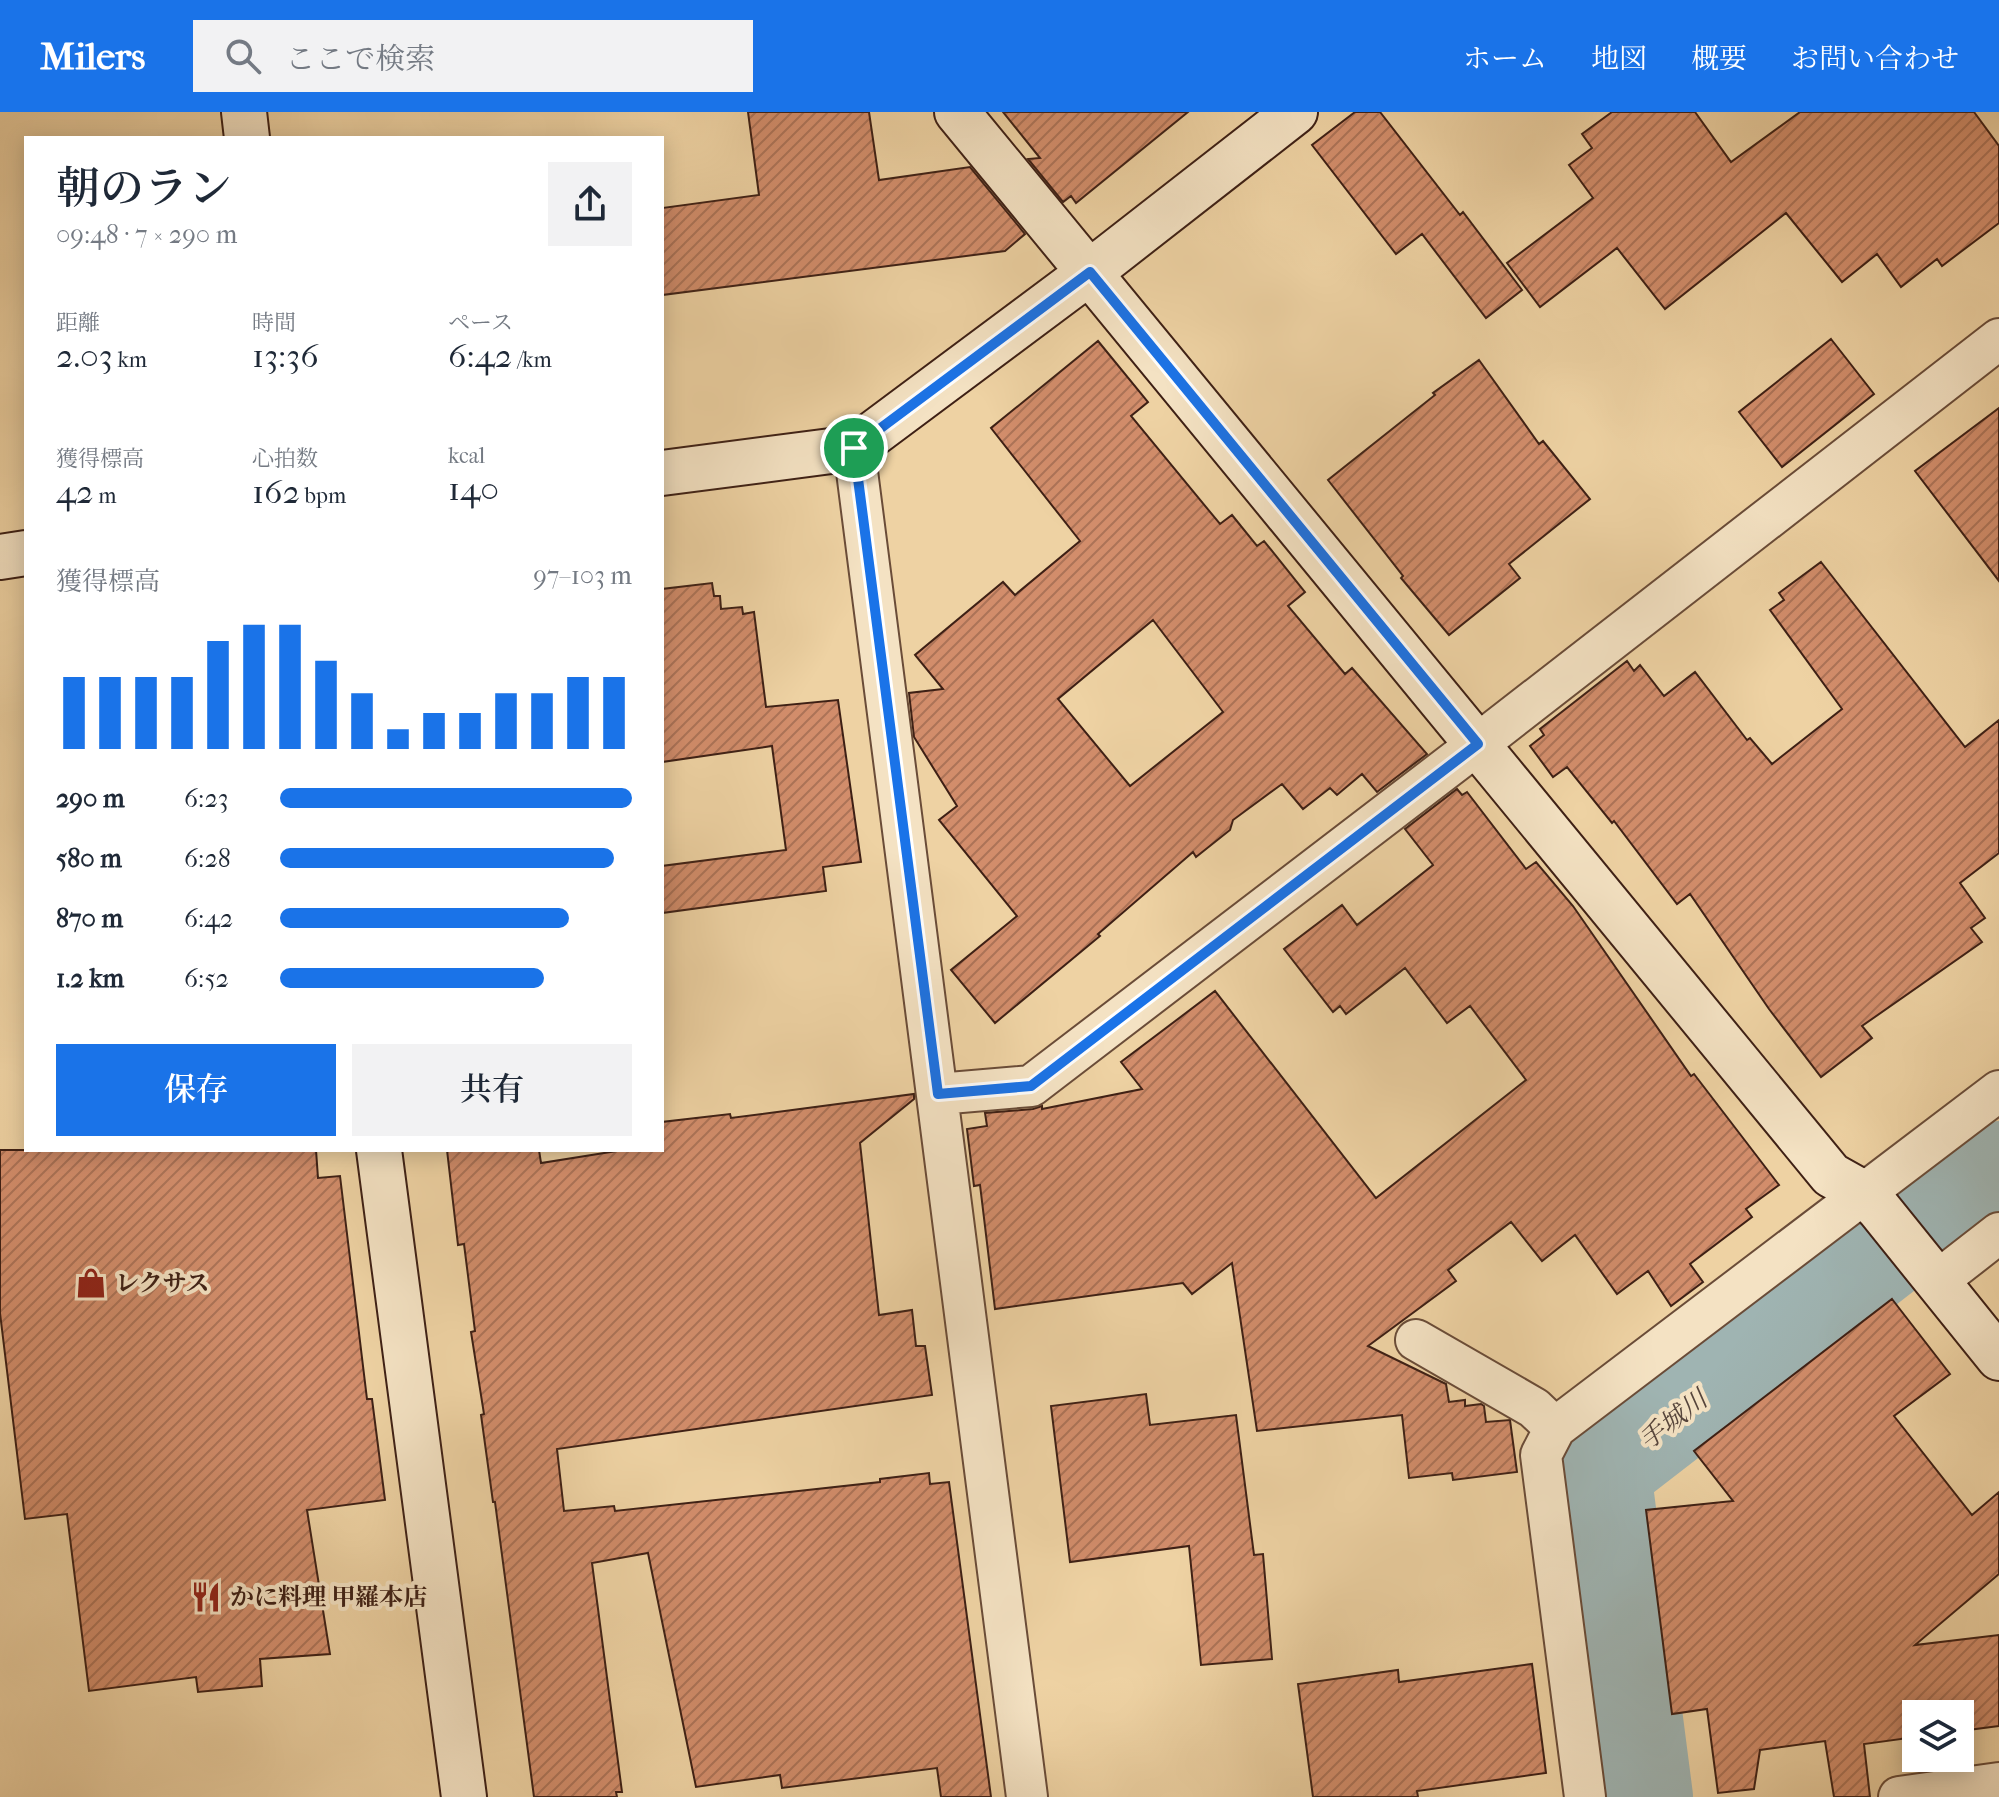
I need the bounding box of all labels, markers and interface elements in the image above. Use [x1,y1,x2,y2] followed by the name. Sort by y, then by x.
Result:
[193,20,753,92] search box
[40,34,145,79] text: Milers
[221,34,265,78] icon: search
[285,42,435,77] text: ここで検索
[1463,42,1547,75] text: ホーム
[1591,42,1647,75] text: 地図
[1691,42,1747,75] text: 概要
[1791,42,1959,75] text: お問い合わせ
[548,162,632,246] button: share
[56,163,232,214] text: 朝のラン
[56,219,237,250] text: 09:48 · 7 × 290 m
[56,310,100,336] text: 距離
[252,310,296,336] text: 時間
[448,310,513,336] text: ペース
[56,336,113,376] text: 2.03
[252,336,319,376] text: 13:36
[448,336,512,376] text: 6:42
[113,347,147,373] text: km
[512,347,552,373] text: /km
[820,414,888,482] pin
[832,426,876,470] icon: arrive
[448,443,485,469] text: kcal
[56,446,144,472] text: 獲得標高
[252,446,318,472] text: 心拍数
[448,469,499,509] text: 140
[56,472,94,512] text: 42
[252,472,300,512] text: 162
[94,483,117,509] text: m
[300,483,346,509] text: bpm
[533,560,632,591] text: 97–103 m
[56,566,160,597] text: 獲得標高
[56,783,125,814] text: 290 m
[184,783,228,814] text: 6:23
[56,843,122,874] text: 580 m
[184,843,231,874] text: 6:28
[56,903,123,934] text: 870 m
[184,903,233,934] text: 6:42
[56,963,124,994] text: 1.2 km
[184,963,229,994] text: 6:52
[56,1044,336,1136] button: 保存
[352,1044,632,1136] button: 共有
[74,1266,108,1300] shop icon: レクサス
[115,1269,210,1297] place label: レクサス
[1633,1382,1716,1456] water label: 手城川
[189,1580,223,1614] restaurant icon: かに料理 甲羅本店
[230,1583,427,1611] place label: かに料理 甲羅本店
[1902,1700,1974,1772] map controls
[1902,1700,1974,1772] button: layers

